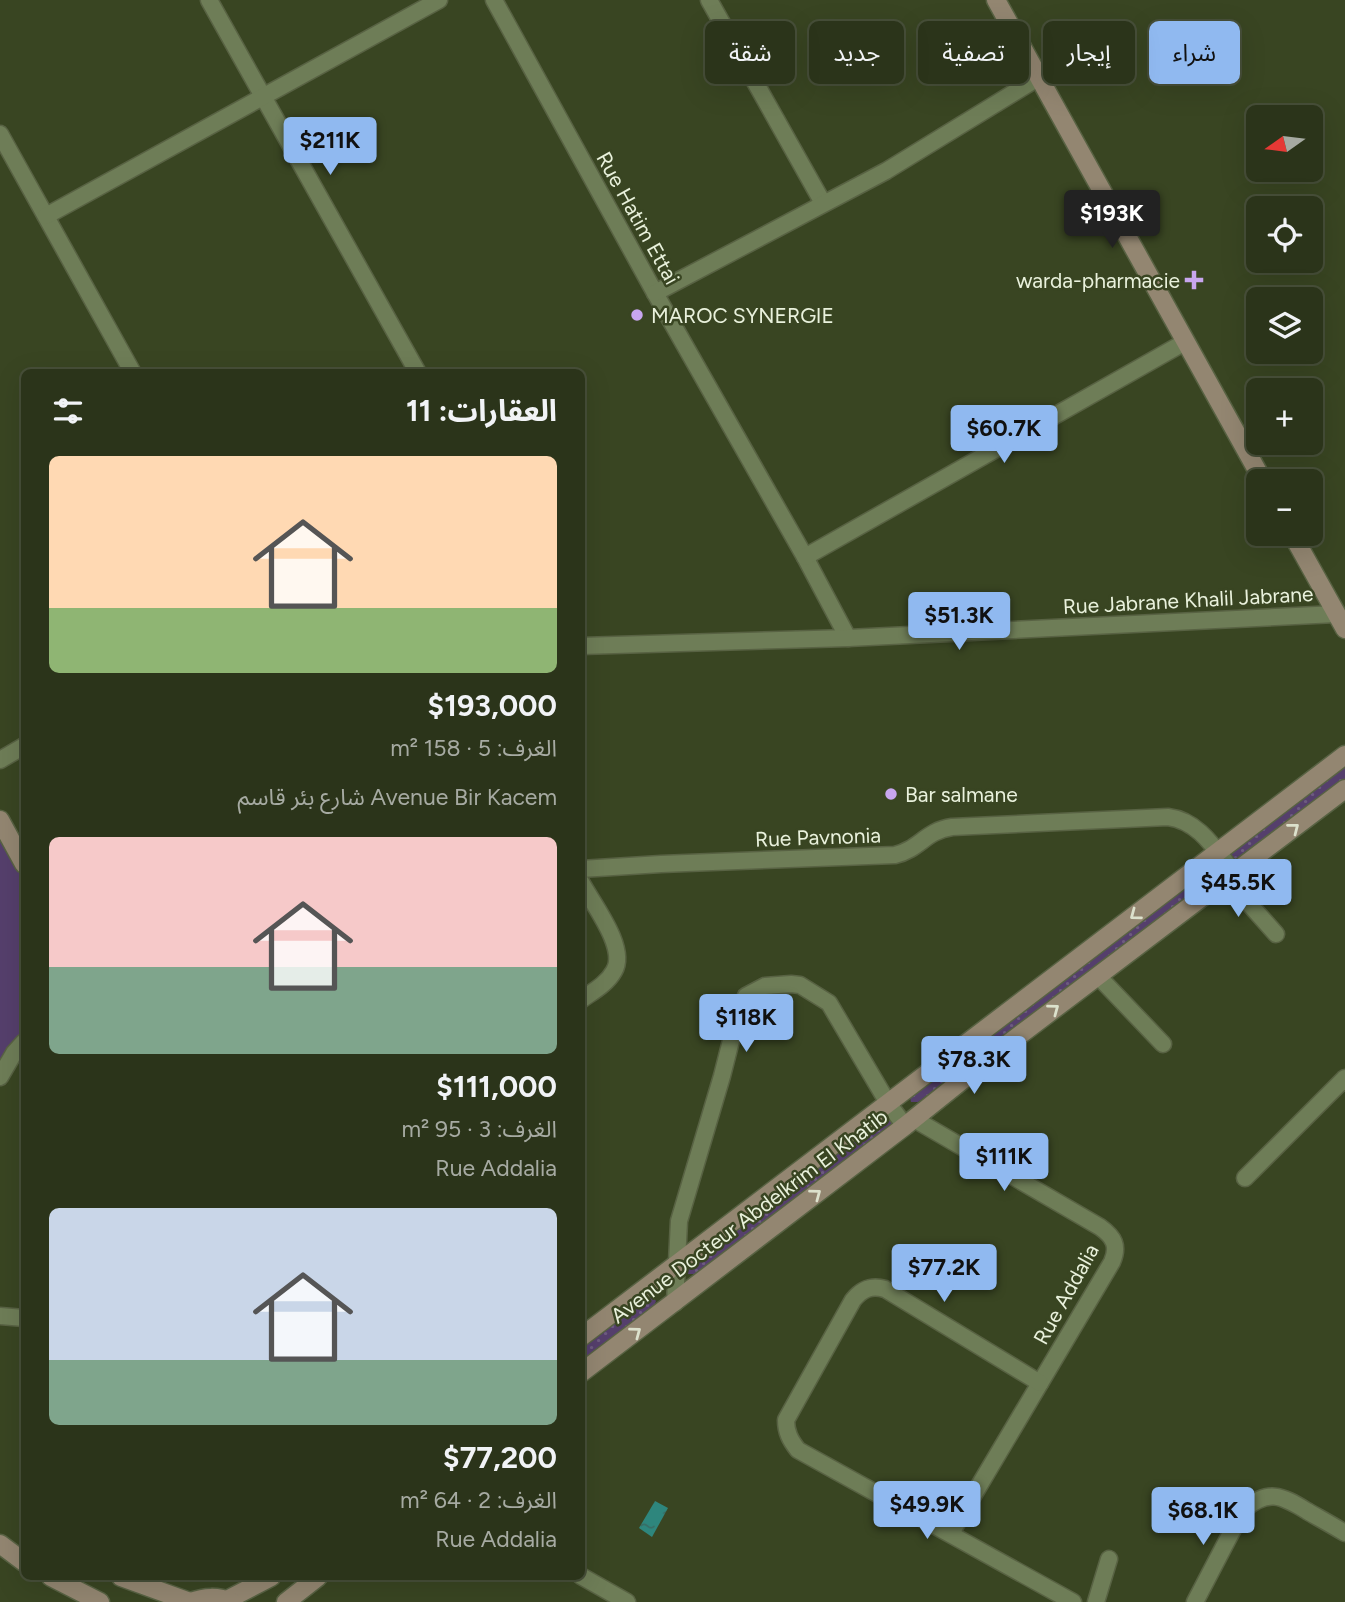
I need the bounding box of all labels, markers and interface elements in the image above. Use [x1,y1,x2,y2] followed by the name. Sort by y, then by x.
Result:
[705,21,795,84] chip: شقة
[809,21,904,84] chip: جديد
[918,21,1029,84] chip: تصفية
[1043,21,1135,84] chip: إيجار
[1149,21,1240,84] chip: شراء
[1246,105,1323,182] north arrow
[1246,105,1323,546] map controls
[281,118,379,177] pin: $211K
[300,126,360,154] text: $211K
[591,147,685,289] street label: Rue Hatim Ettai
[1063,190,1161,250] pin: $193K
[1246,196,1323,273] button: locate
[1080,199,1144,227] text: $193K
[1016,268,1180,293] place label: warda-pharmacie
[1186,272,1202,288] marker: warda-pharmacie
[1246,287,1323,364] button: layers
[651,303,834,328] place label: MAROC SYNERGIE
[629,307,645,323] marker: MAROC SYNERGIE
[1246,378,1323,455] button: +
[49,392,87,430] icon: filters
[406,392,557,429] text: العقارات: 11
[947,406,1061,465] pin: $60.7K
[967,414,1041,442] text: $60.7K
[1246,469,1323,546] button: −
[240,501,366,627] icon: home
[1062,581,1314,619] street label: Rue Jabrane Khalil Jabrane
[902,592,1016,652] pin: $51.3K
[924,601,994,629] text: $51.3K
[428,687,557,724] text: $193,000
[390,734,557,762] text: الغرف: 5 · 158 m²
[905,782,1018,807] place label: Bar salmane
[238,783,557,811] text: Avenue Bir Kacem شارع بئر قاسم
[883,786,899,802] marker: Bar salmane
[755,822,881,852] street label: Rue Pavnonia
[1286,823,1298,836] one-way arrow
[1181,860,1295,919] pin: $45.5K
[1200,868,1276,896] text: $45.5K
[240,883,366,1009] icon: home
[1130,907,1143,920] one-way arrow
[697,995,795,1054] pin: $118K
[715,1003,777,1031] text: $118K
[1046,1005,1058,1017] one-way arrow
[917,1036,1031,1096] pin: $78.3K
[937,1045,1011,1073] text: $78.3K
[436,1068,557,1105] text: $111,000
[606,1104,892,1328] street label: Avenue Docteur Abdelkrim El Khatib
[401,1115,557,1143] text: الغرف: 3 · 95 m²
[955,1134,1053,1193] pin: $111K
[975,1142,1033,1170] text: $111K
[435,1154,557,1182] text: Rue Addalia
[809,1190,821,1203] one-way arrow
[1028,1239,1104,1349] street label: Rue Addalia
[887,1244,1001,1304] pin: $77.2K
[908,1253,980,1281] text: $77.2K
[240,1254,366,1380] icon: home
[628,1328,640,1341] one-way arrow
[443,1439,557,1476] text: $77,200
[870,1482,984,1541] pin: $49.9K
[400,1486,557,1514] text: الغرف: 2 · 64 m²
[1146,1488,1260,1547] pin: $68.1K
[889,1490,965,1518] text: $49.9K
[1168,1496,1238,1524] text: $68.1K
[435,1525,557,1553] text: Rue Addalia

